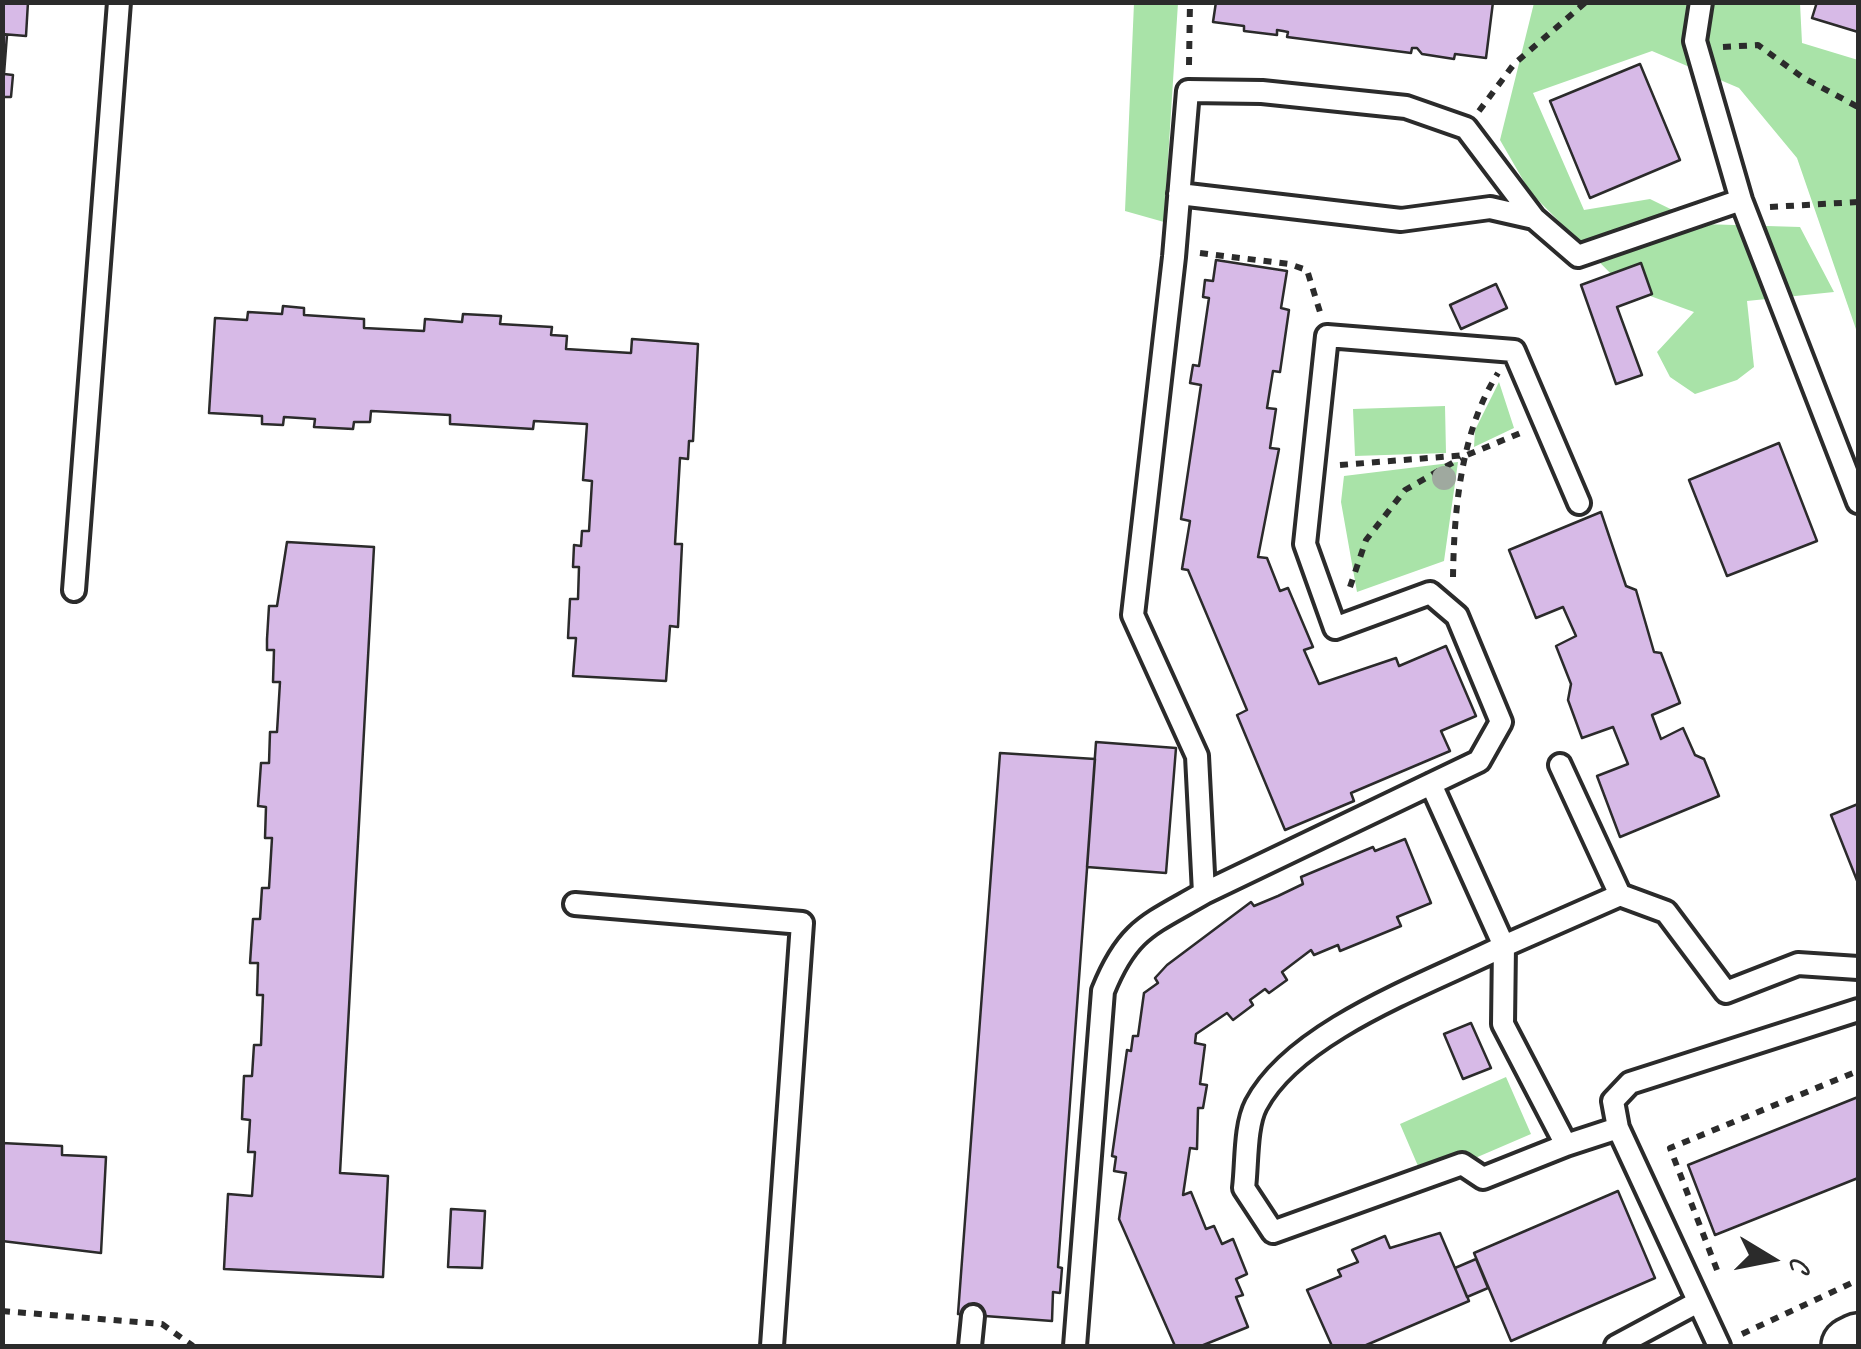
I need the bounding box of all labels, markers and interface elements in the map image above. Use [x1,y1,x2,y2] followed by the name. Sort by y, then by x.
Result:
[1721,1209,1821,1309] north arrow
[1783,1254,1819,1274] text: С

